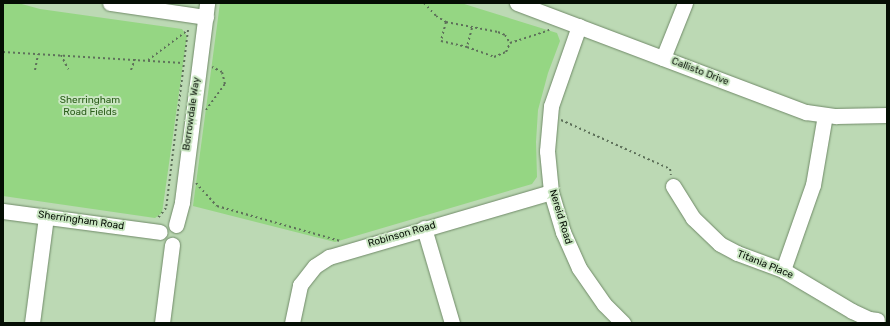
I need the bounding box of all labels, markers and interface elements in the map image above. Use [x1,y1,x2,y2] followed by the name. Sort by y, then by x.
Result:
[670,56,730,88] street label: Callisto Drive
[181,76,203,152] street label: Borrowdale Way
[60,94,120,118] park label: Sherringham Road Fields
[546,188,574,246] street label: Nereid Road
[37,209,125,233] street label: Sherringham Road
[367,220,437,250] street label: Robinson Road
[735,248,795,282] street label: Titania Place

